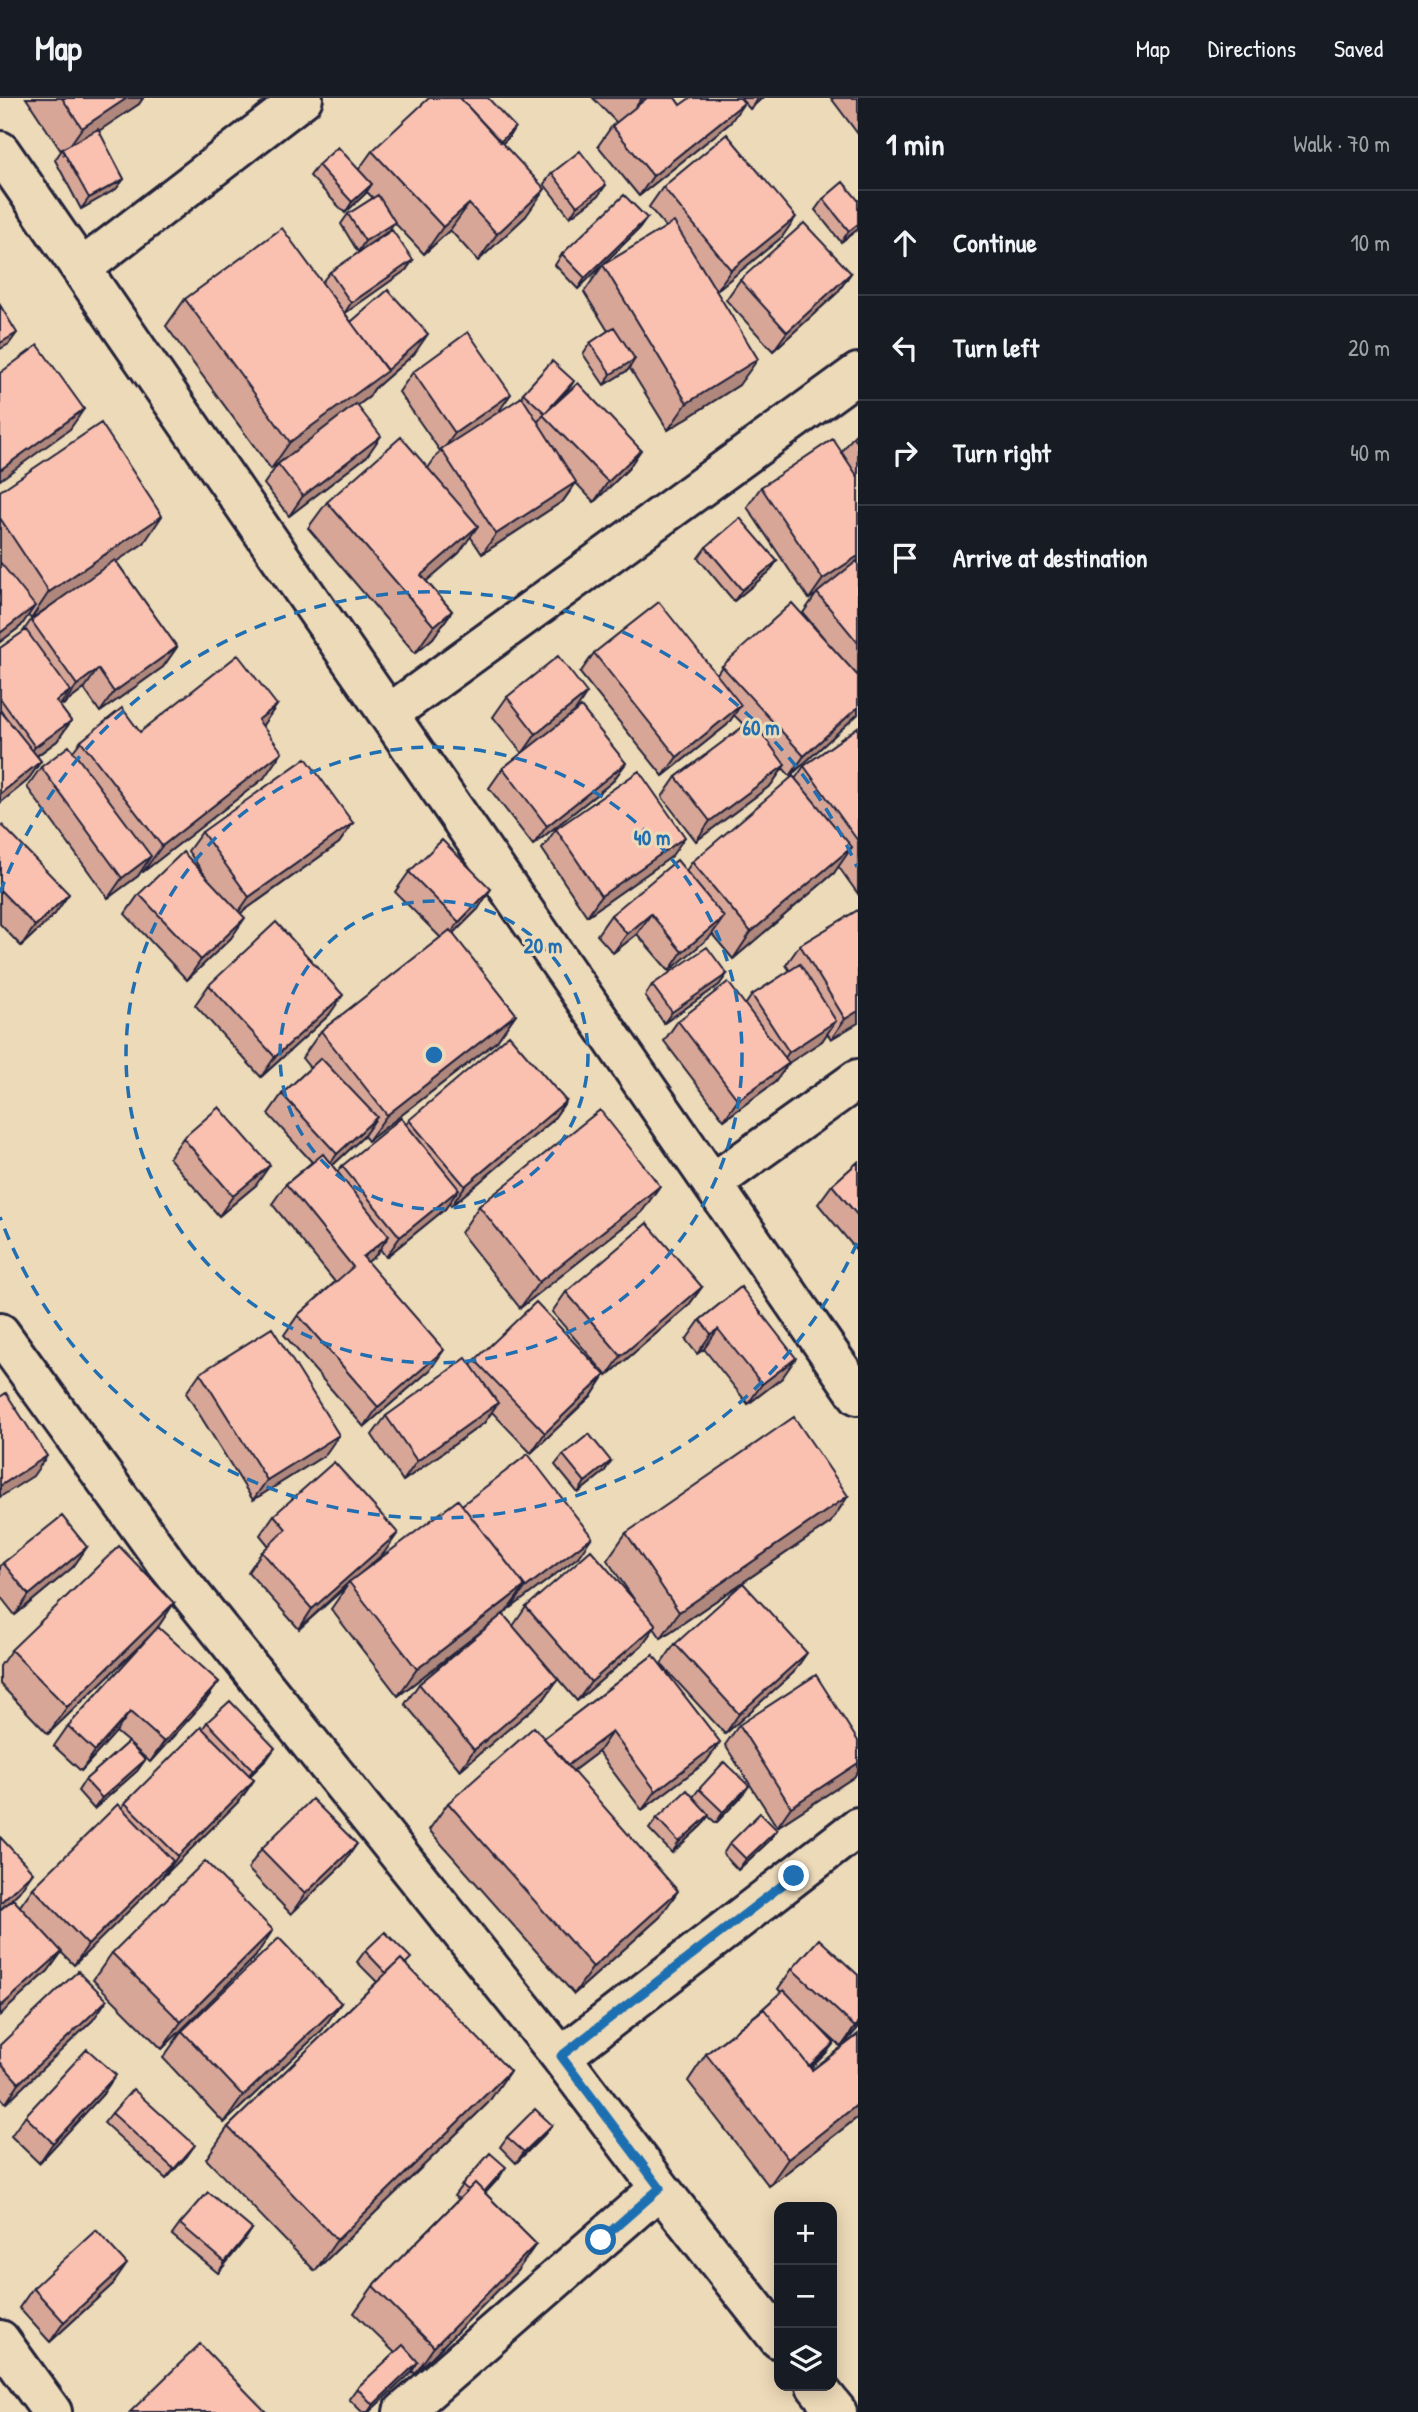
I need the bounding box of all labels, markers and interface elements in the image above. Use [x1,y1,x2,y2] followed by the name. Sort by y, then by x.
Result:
[35,26,82,70] text: Map
[1136,32,1170,64] text: Map
[1208,32,1296,64] text: Directions
[1334,32,1383,64] text: Saved
[886,124,944,164] text: 1 min
[1293,128,1390,159] text: Walk · 70 m
[886,224,924,262] icon: ahead
[953,225,1037,260] text: Continue
[1350,227,1390,258] text: 10 m
[886,329,924,367] icon: left
[953,330,1039,365] text: Turn left
[1348,332,1390,363] text: 20 m
[886,434,924,472] icon: right
[953,435,1051,470] text: Turn right
[1350,437,1390,468] text: 40 m
[886,539,924,577] icon: arrive
[953,540,1148,575] text: Arrive at destination
[743,713,779,742] text: 60 m
[634,823,670,852] text: 40 m
[524,931,562,960] text: 20 m
[422,1043,446,1067] centre of rings
[778,1860,809,1891] route end
[774,2202,837,2391] map controls
[774,2202,837,2265] button: +
[585,2224,616,2255] route start
[774,2265,837,2328] button: −
[774,2328,837,2391] button: layers

